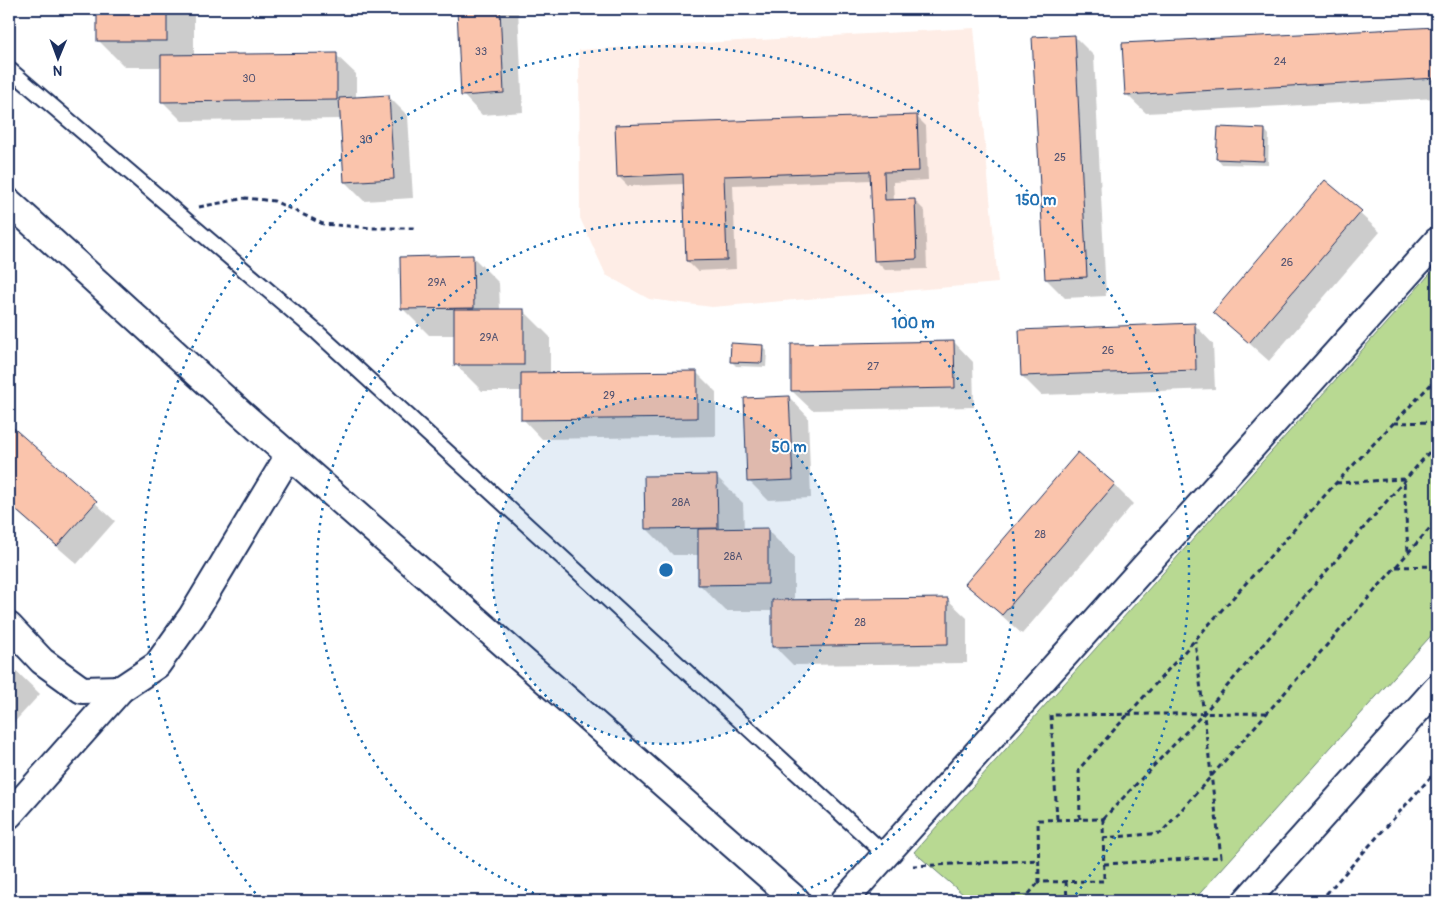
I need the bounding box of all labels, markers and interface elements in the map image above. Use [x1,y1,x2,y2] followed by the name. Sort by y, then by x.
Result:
[32,32,82,82] north arrow
[475,45,487,58] house number: 33
[1274,55,1287,68] house number: 24
[53,62,63,79] text: N
[242,72,256,85] house number: 30
[359,133,373,146] house number: 30
[1054,151,1066,164] house number: 25
[1016,191,1056,210] text: 150 m
[1281,256,1293,269] house number: 26
[428,276,446,289] house number: 29A
[892,314,934,333] text: 100 m
[480,331,498,344] house number: 29A
[1102,344,1114,357] house number: 26
[867,360,879,373] house number: 27
[603,389,615,402] house number: 29
[772,438,806,457] text: 50 m
[672,496,690,509] house number: 28A
[1034,528,1046,541] house number: 28
[724,550,742,563] house number: 28A
[657,561,675,579] centre of rings
[854,616,866,629] house number: 28

